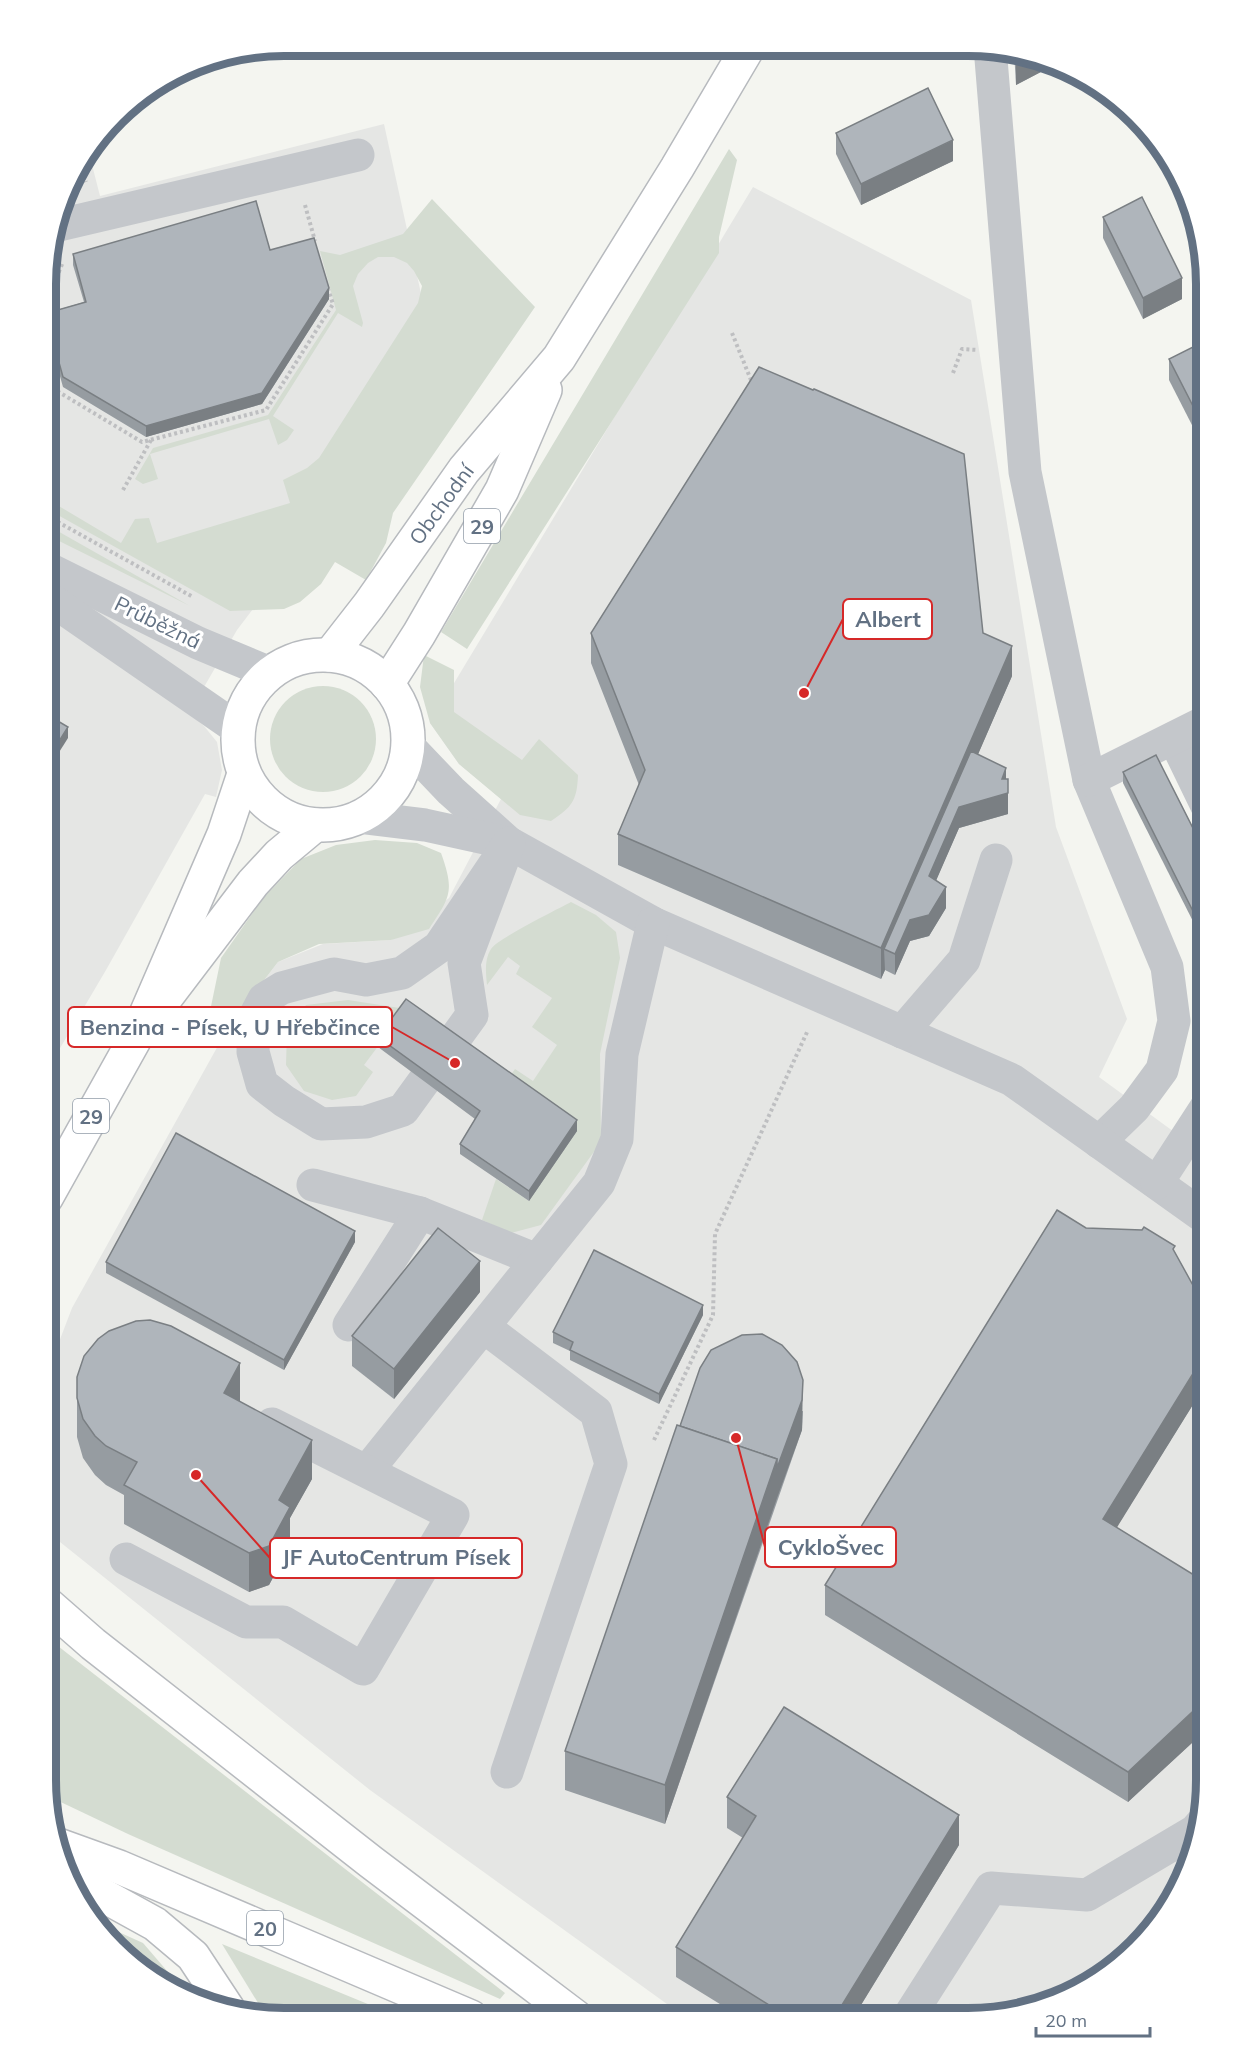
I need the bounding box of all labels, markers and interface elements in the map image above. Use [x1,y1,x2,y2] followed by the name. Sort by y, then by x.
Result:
[403,458,480,549] street label: Obchodní
[464,509,500,543] road number: 29
[111,590,205,654] street label: Průběžná
[843,599,932,639] callout: Albert
[855,605,921,633] text: Albert
[68,1007,392,1047] callout: Benzina - Písek, U Hřebčince
[80,1013,380,1041] text: Benzina - Písek, U Hřebčince
[73,1099,109,1133] road number: 29
[765,1527,896,1567] callout: CykloŠvec
[778,1533,884,1561] text: CykloŠvec
[270,1538,522,1578] callout: JF AutoCentrum Písek
[282,1543,511,1571] text: JF AutoCentrum Písek
[247,1911,283,1945] road number: 20
[1036,2000,1150,2038] scale bar
[1045,2009,1087,2032] text: 20 m

